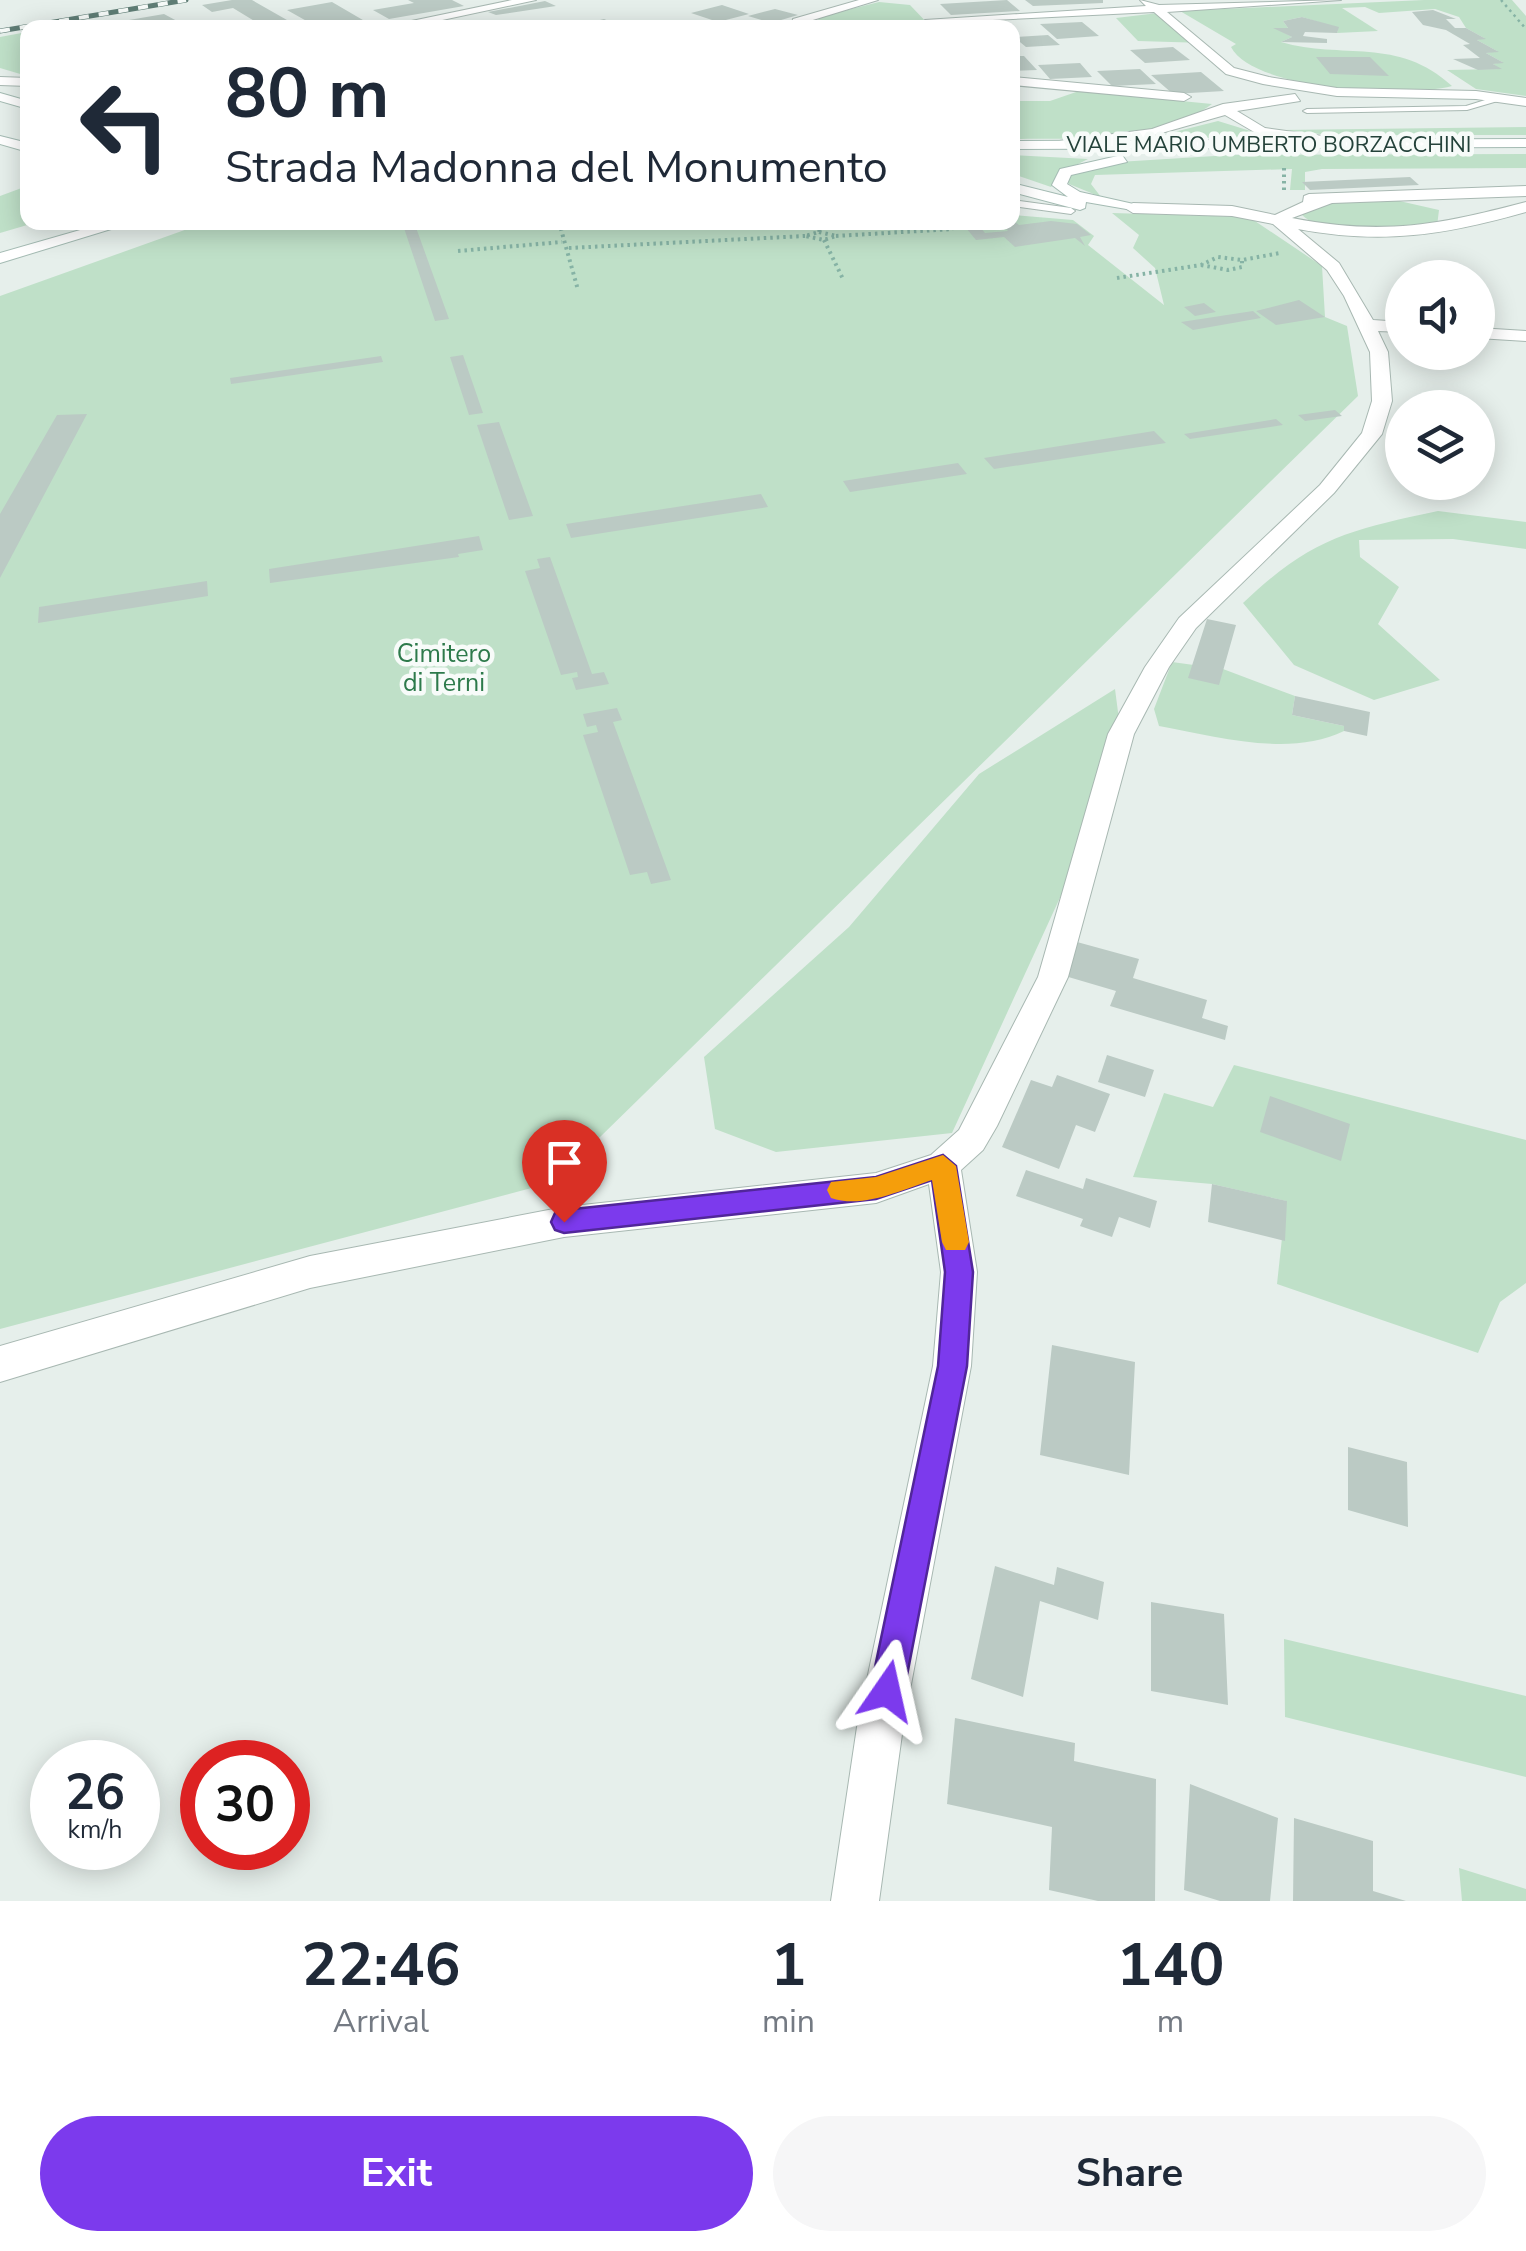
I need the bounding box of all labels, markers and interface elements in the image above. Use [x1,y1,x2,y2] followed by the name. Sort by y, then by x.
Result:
[225,46,389,142] text: 80 m
[60,60,190,190] icon: left
[1066,130,1471,160] street label: VIALE MARIO UMBERTO BORZACCHINI
[225,137,888,198] text: Strada Madonna del Monumento
[1385,260,1495,500] map controls
[1385,260,1495,370] button: sound
[1385,390,1495,500] button: layers
[397,637,491,700] park label: Cimitero di Terni
[522,1120,607,1223] pin
[537,1135,592,1190] icon: arrive
[835,1639,939,1743] position arrow
[180,1740,310,1870] speed limit sign: 30
[65,1758,125,1827] text: 26
[67,1813,123,1847] text: km/h
[302,1924,460,2006] text: 22:46
[770,1924,806,2006] text: 1
[1116,1924,1224,2006] text: 140
[333,2000,429,2043] text: Arrival
[762,2000,815,2043] text: min
[1157,2000,1184,2043] text: m
[40,2116,753,2231] button: Exit
[773,2116,1486,2231] button: Share

